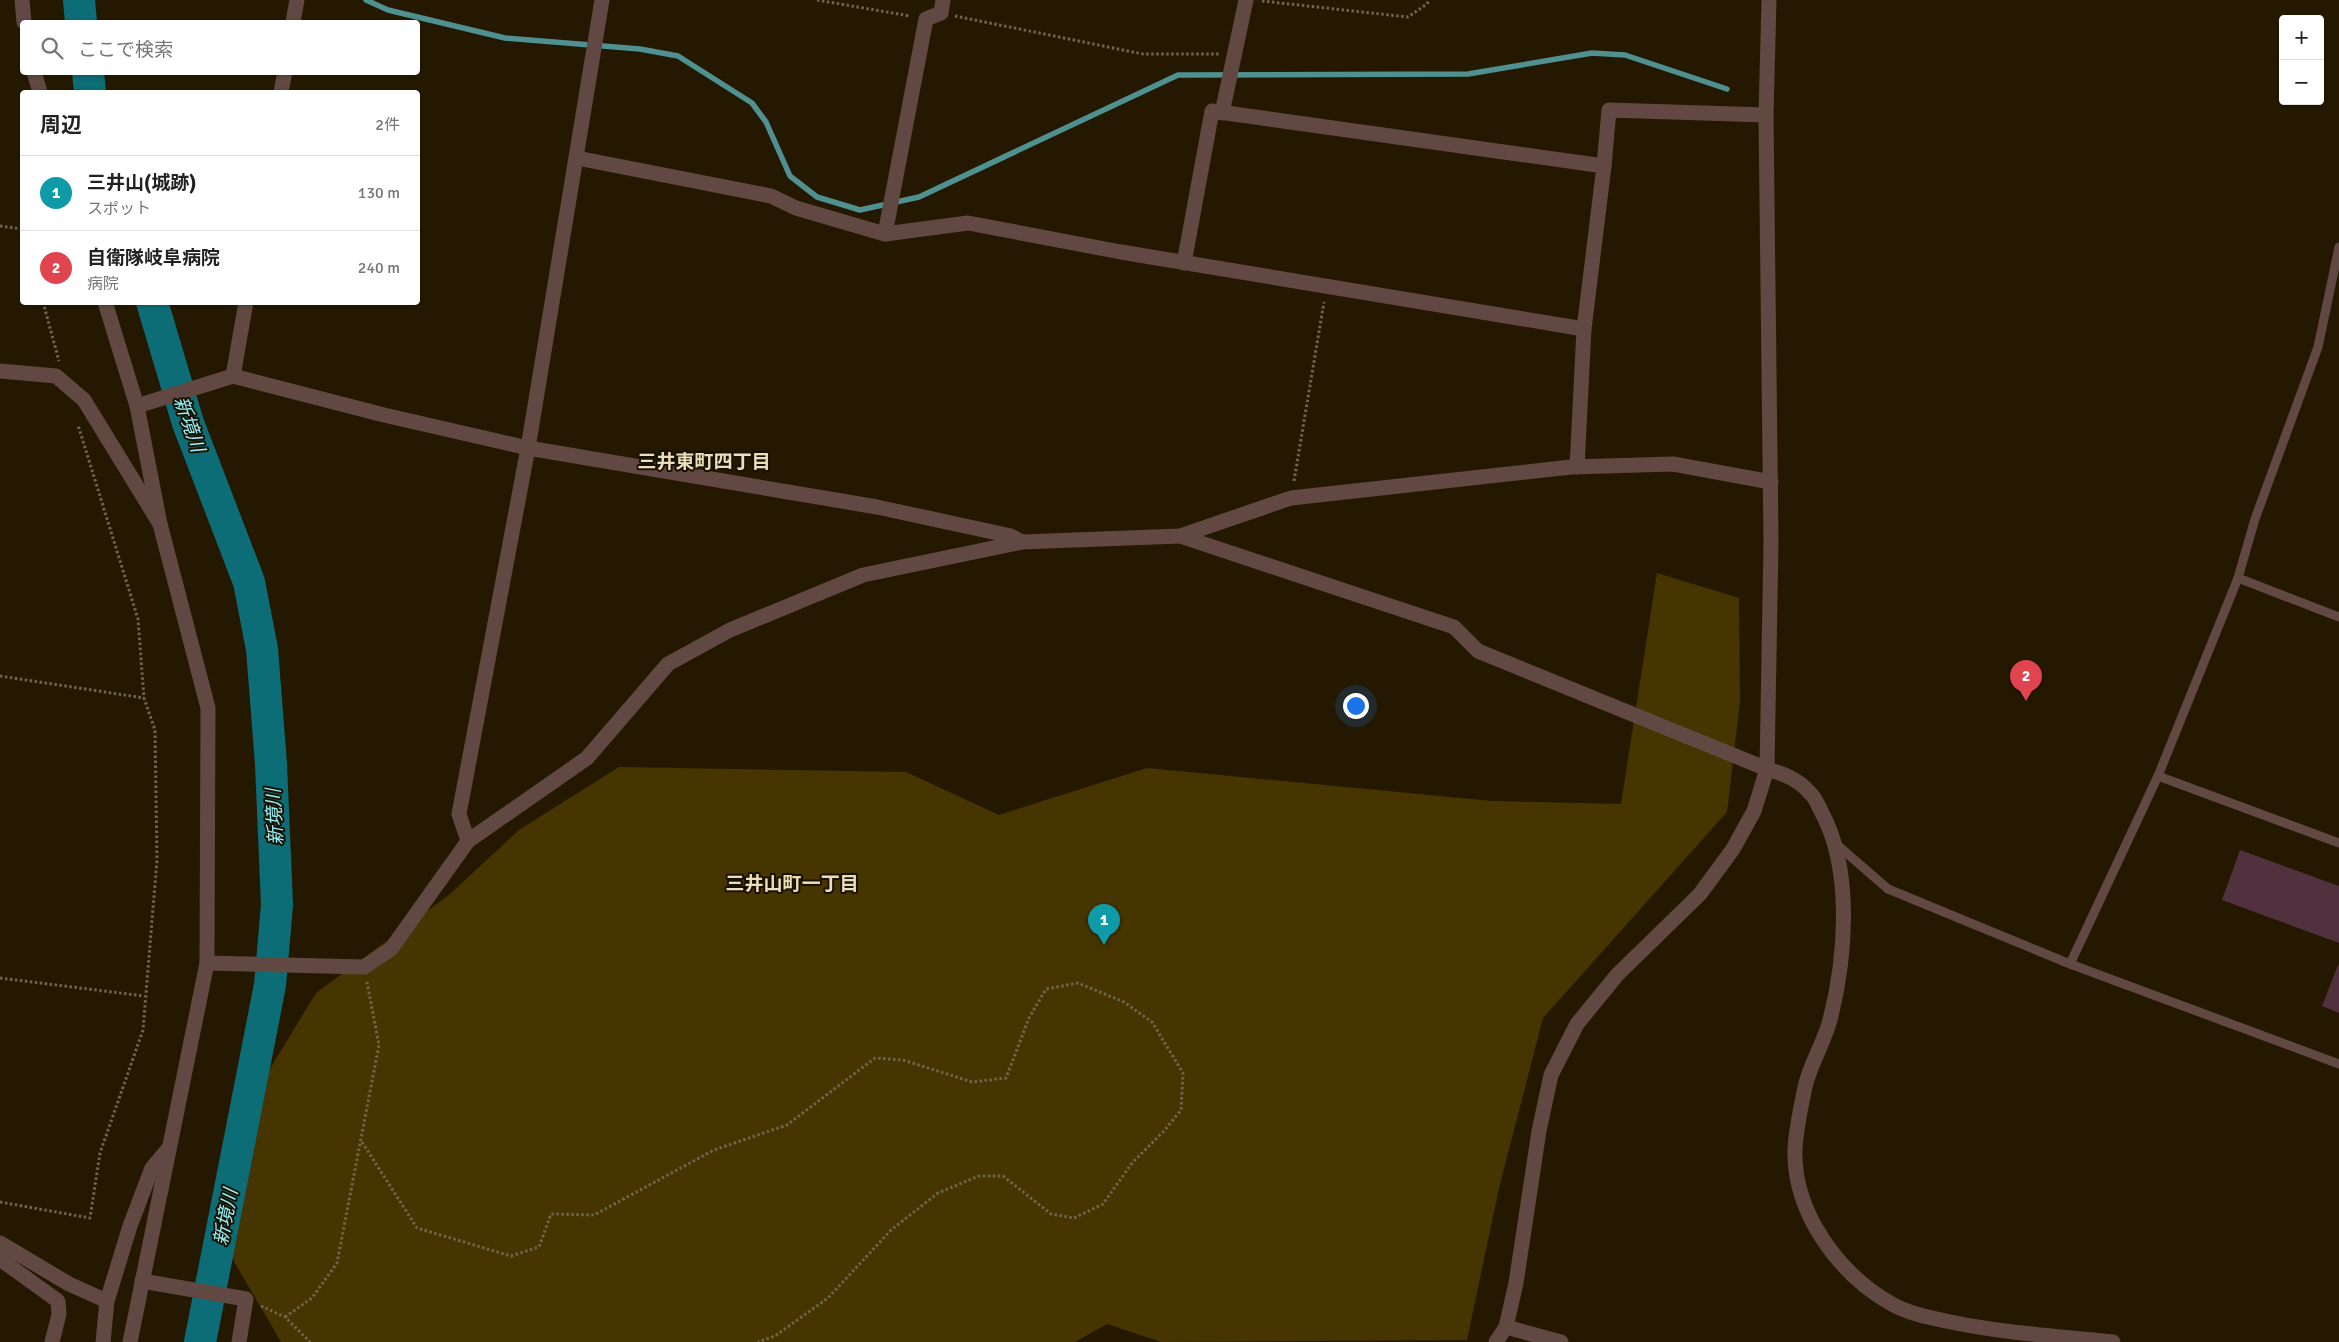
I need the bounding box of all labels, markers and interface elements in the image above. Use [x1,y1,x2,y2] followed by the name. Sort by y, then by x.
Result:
[2279,15,2324,105] map controls
[2279,15,2324,60] button: +
[20,20,420,75] search box
[38,34,66,62] icon: search
[78,38,173,62] text: ここで検索
[2279,60,2324,105] button: −
[40,112,82,138] text: 周辺
[375,115,400,135] text: 2件
[87,171,196,195] text: 三井山(城跡)
[52,183,60,203] text: 1
[358,183,400,203] text: 130 m
[87,199,151,219] text: スポット
[87,246,220,270] text: 自衛隊岐阜病院
[52,258,60,278] text: 2
[358,258,400,278] text: 240 m
[87,274,119,294] text: 病院
[168,393,210,457] water label: 新境川
[637,450,771,474] district label: 三井東町四丁目
[2010,660,2042,701] pin: 2
[1343,693,1369,719] your location
[261,786,288,846] water label: 新境川
[725,872,859,896] district label: 三井山町一丁目
[1088,904,1120,945] pin: 1
[209,1185,244,1247] water label: 新境川

